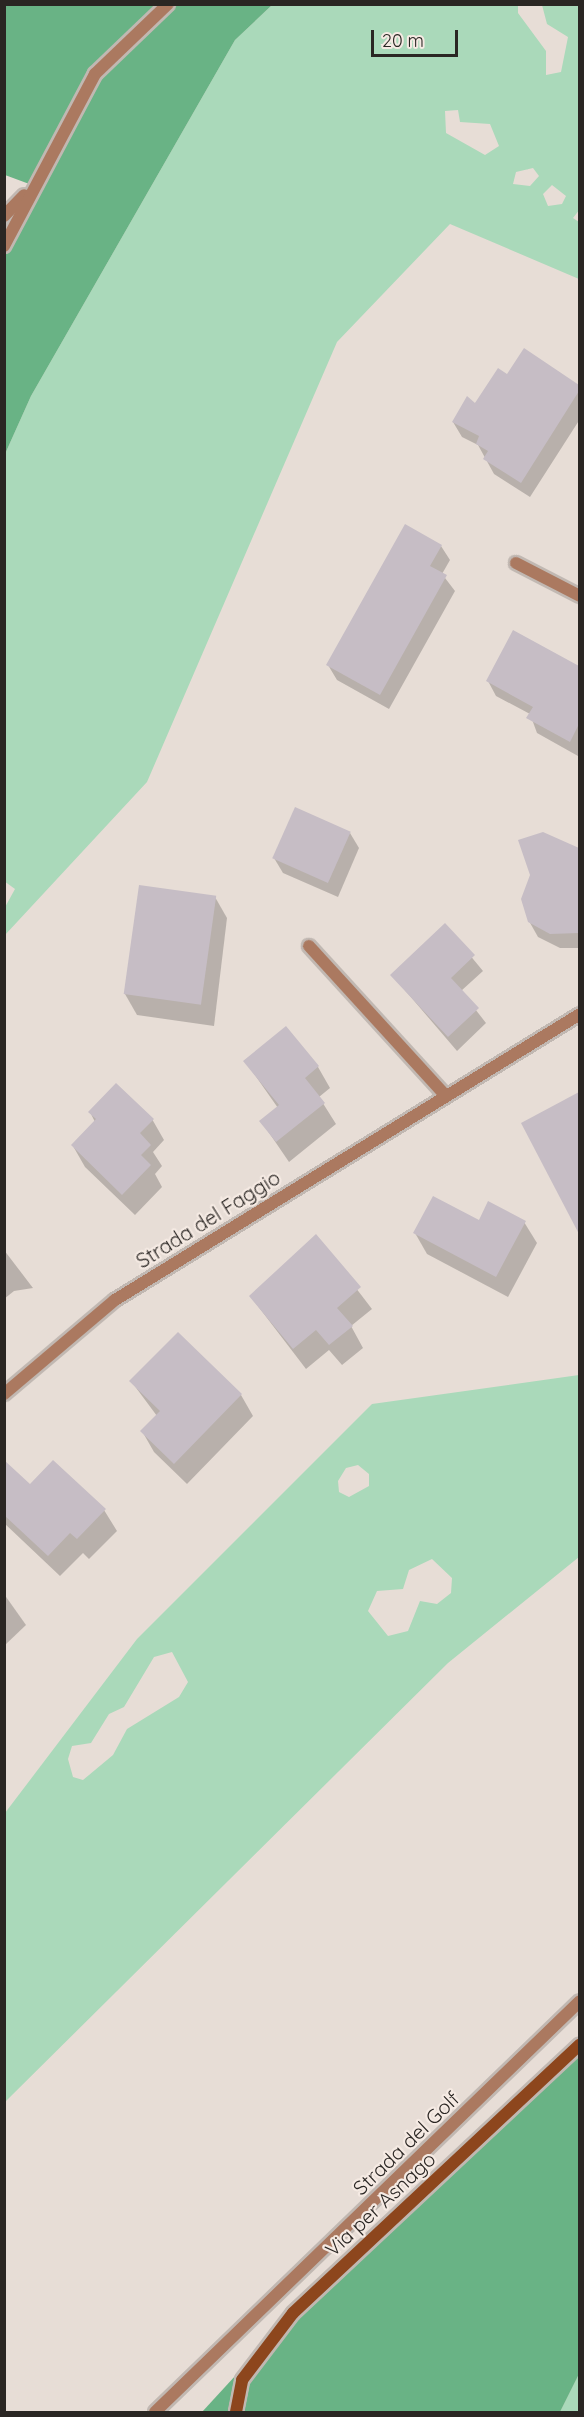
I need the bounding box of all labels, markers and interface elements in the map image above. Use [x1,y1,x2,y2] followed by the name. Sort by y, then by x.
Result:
[374,18,461,56] scale bar
[382,29,424,52] text: 20 m
[132,1165,284,1273] street label: Strada del Faggio
[348,2086,464,2200] street label: Strada del Golf
[320,2147,440,2261] street label: Via per Asnago

